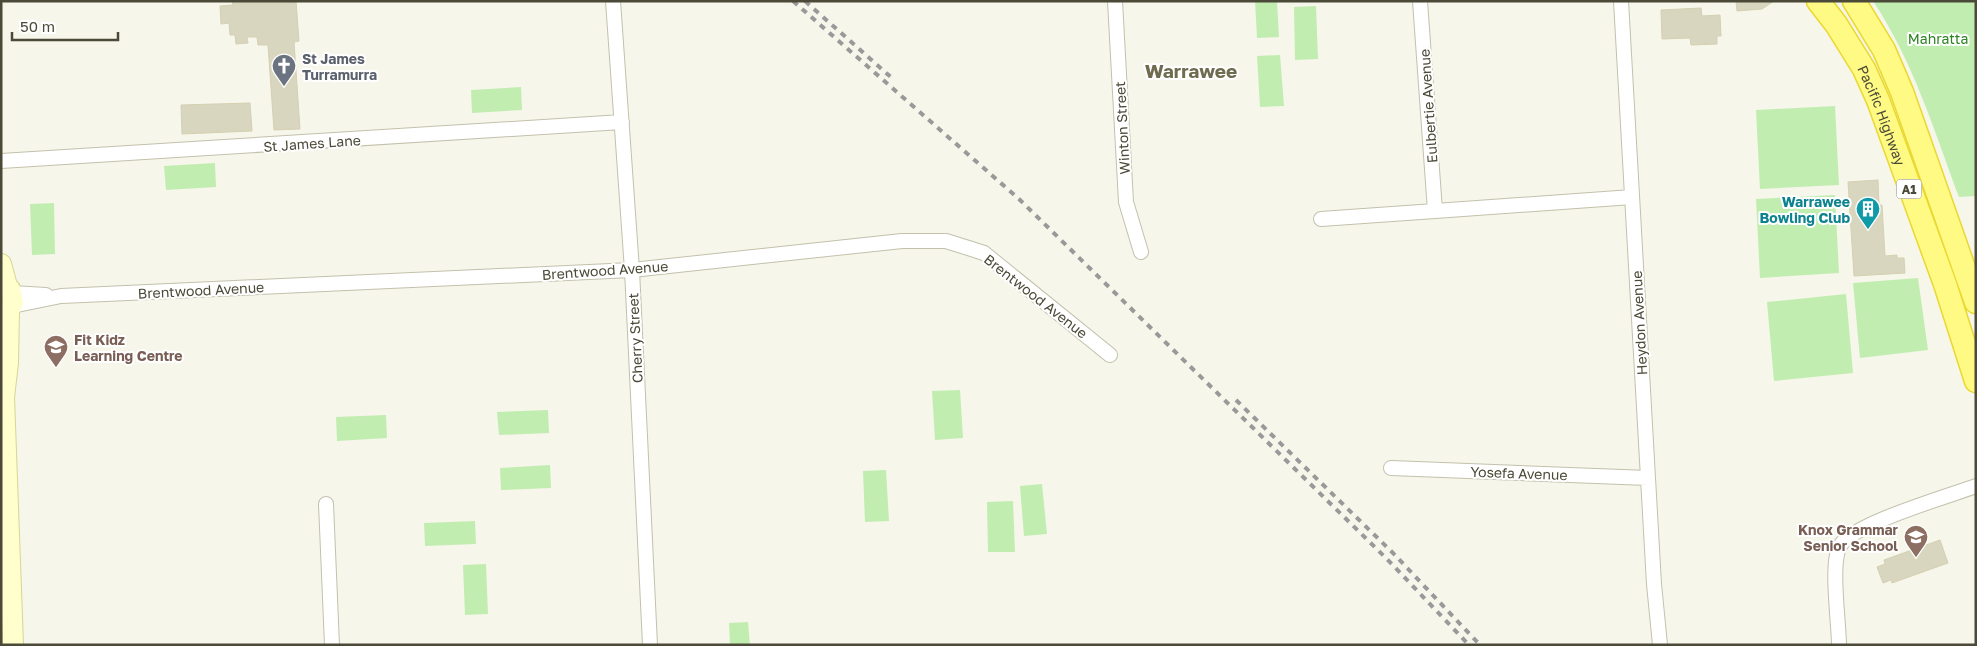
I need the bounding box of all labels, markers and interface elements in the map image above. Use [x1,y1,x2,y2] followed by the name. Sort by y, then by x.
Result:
[12,10,119,42] scale bar
[20,17,55,35] text: 50 m
[1908,30,1968,47] park label: Mahratta
[1416,48,1440,164] street label: Eulbertie Avenue
[302,50,377,83] place label: St James Turramurra
[271,53,297,87] church icon: St James Turramurra
[1145,59,1237,82] district label: Warrawee
[1855,62,1910,168] street label: Pacific Highway
[1111,81,1133,175] street label: Winton Street
[263,131,361,155] street label: St James Lane
[1896,180,1922,198] road number: A1
[1760,193,1850,226] place label: Warrawee Bowling Club
[1855,196,1881,230] building icon: Warrawee Bowling Club
[981,250,1091,342] street label: Brentwood Avenue
[541,257,669,283] street label: Brentwood Avenue
[1628,270,1650,376] street label: Heydon Avenue
[137,278,265,302] street label: Brentwood Avenue
[624,292,646,384] street label: Cherry Street
[74,331,183,364] place label: Fit Kidz Learning Centre
[43,334,69,368] school or university icon: Fit Kidz Learning Centre
[1470,463,1568,483] street label: Yosefa Avenue
[1798,521,1899,554] place label: Knox Grammar Senior School
[1903,524,1929,558] school or university icon: Knox Grammar Senior School

